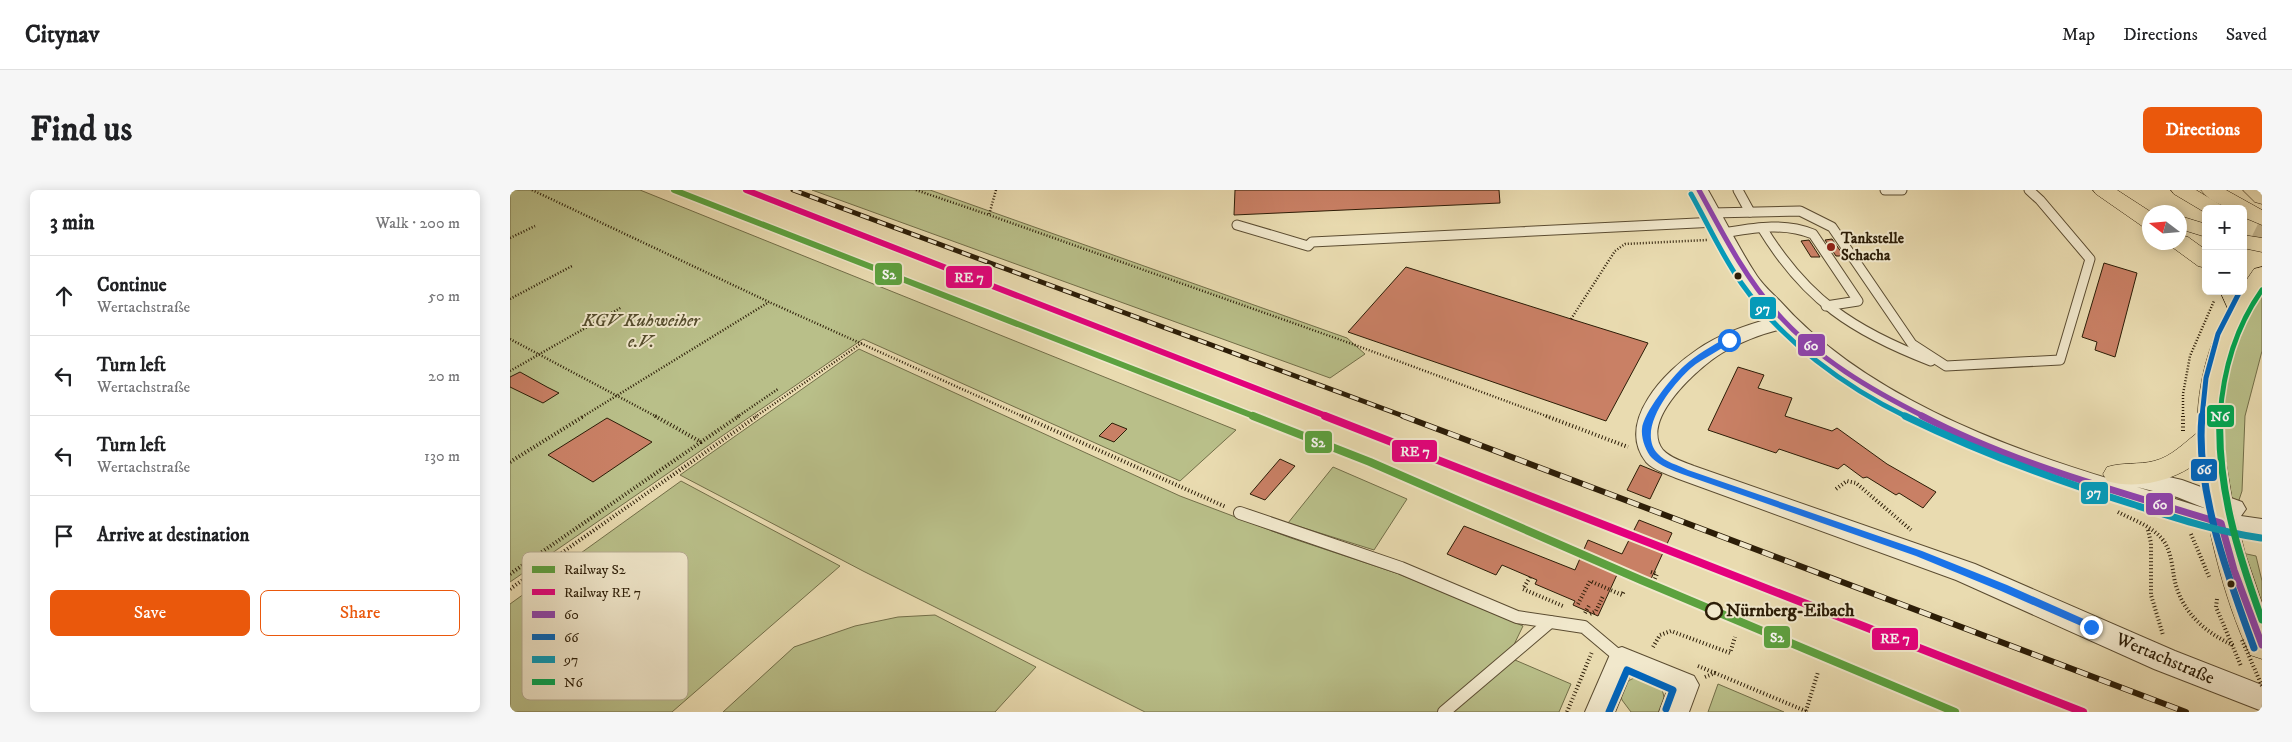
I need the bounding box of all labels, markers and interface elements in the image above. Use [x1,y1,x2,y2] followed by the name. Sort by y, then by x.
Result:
[25,20,99,50] text: Citynav
[2062,24,2095,46] text: Map
[2123,24,2198,46] text: Directions
[2226,24,2267,46] text: Saved
[2143,107,2262,153] button: Directions
[30,108,132,152] text: Find us
[2142,205,2187,250] north arrow
[2202,205,2247,295] map controls
[2202,205,2247,250] button: +
[50,210,95,236] text: 3 min
[376,213,460,233] text: Walk · 200 m
[1840,229,1905,265] place label: Tankstelle Schacha
[1825,241,1837,253] marker: Tankstelle Schacha
[2202,250,2247,295] button: −
[874,262,903,286] line badge: S2
[945,265,993,289] line badge: RE 7
[882,266,897,284] text: S2
[954,269,984,287] text: RE 7
[1733,271,1743,281] unlabelled marker
[97,274,167,297] text: Continue
[50,282,78,310] icon: ahead
[428,286,460,306] text: 50 m
[1749,296,1777,320] line badge: 97
[97,297,190,317] text: Wertachstraße
[1755,300,1770,318] text: 97
[581,310,701,353] park label: KGV Kuhweiher e.V.
[1718,329,1741,352] route start
[1797,333,1826,357] line badge: 60
[1804,337,1819,355] text: 60
[97,354,166,377] text: Turn left
[50,362,78,390] icon: left
[428,366,460,386] text: 20 m
[97,377,190,397] text: Wertachstraße
[2206,404,2235,428] line badge: N6
[2211,408,2230,426] text: N6
[1304,430,1333,454] line badge: S2
[97,434,166,457] text: Turn left
[1311,434,1326,452] text: S2
[1391,439,1438,463] line badge: RE 7
[50,442,78,470] icon: left
[1400,443,1430,461] text: RE 7
[424,446,460,466] text: 130 m
[97,457,190,477] text: Wertachstraße
[2190,458,2218,482] line badge: 66
[2197,461,2212,479] text: 66
[2080,481,2109,505] line badge: 97
[2086,484,2101,502] text: 97
[2145,492,2174,516] line badge: 60
[2153,496,2168,514] text: 60
[50,522,78,550] icon: arrive
[97,524,249,547] text: Arrive at destination
[522,552,688,700] legend
[564,561,626,579] text: Railway S2
[2226,579,2236,589] unlabelled marker
[564,584,641,602] text: Railway RE 7
[50,590,250,636] button: Save
[260,590,460,636] button: Share
[1726,600,1855,622] place label: Nürnberg-Eibach
[1705,602,1723,620] marker: Nürnberg-Eibach
[564,606,579,624] text: 60
[2080,616,2103,639] route end
[1763,625,1791,649] line badge: S2
[1871,627,1919,651] line badge: RE 7
[2112,628,2218,690] street label: Wertachstraße
[564,629,579,647] text: 66
[1770,629,1785,647] text: S2
[1880,630,1910,648] text: RE 7
[563,651,578,669] text: 97
[564,674,583,692] text: N6

